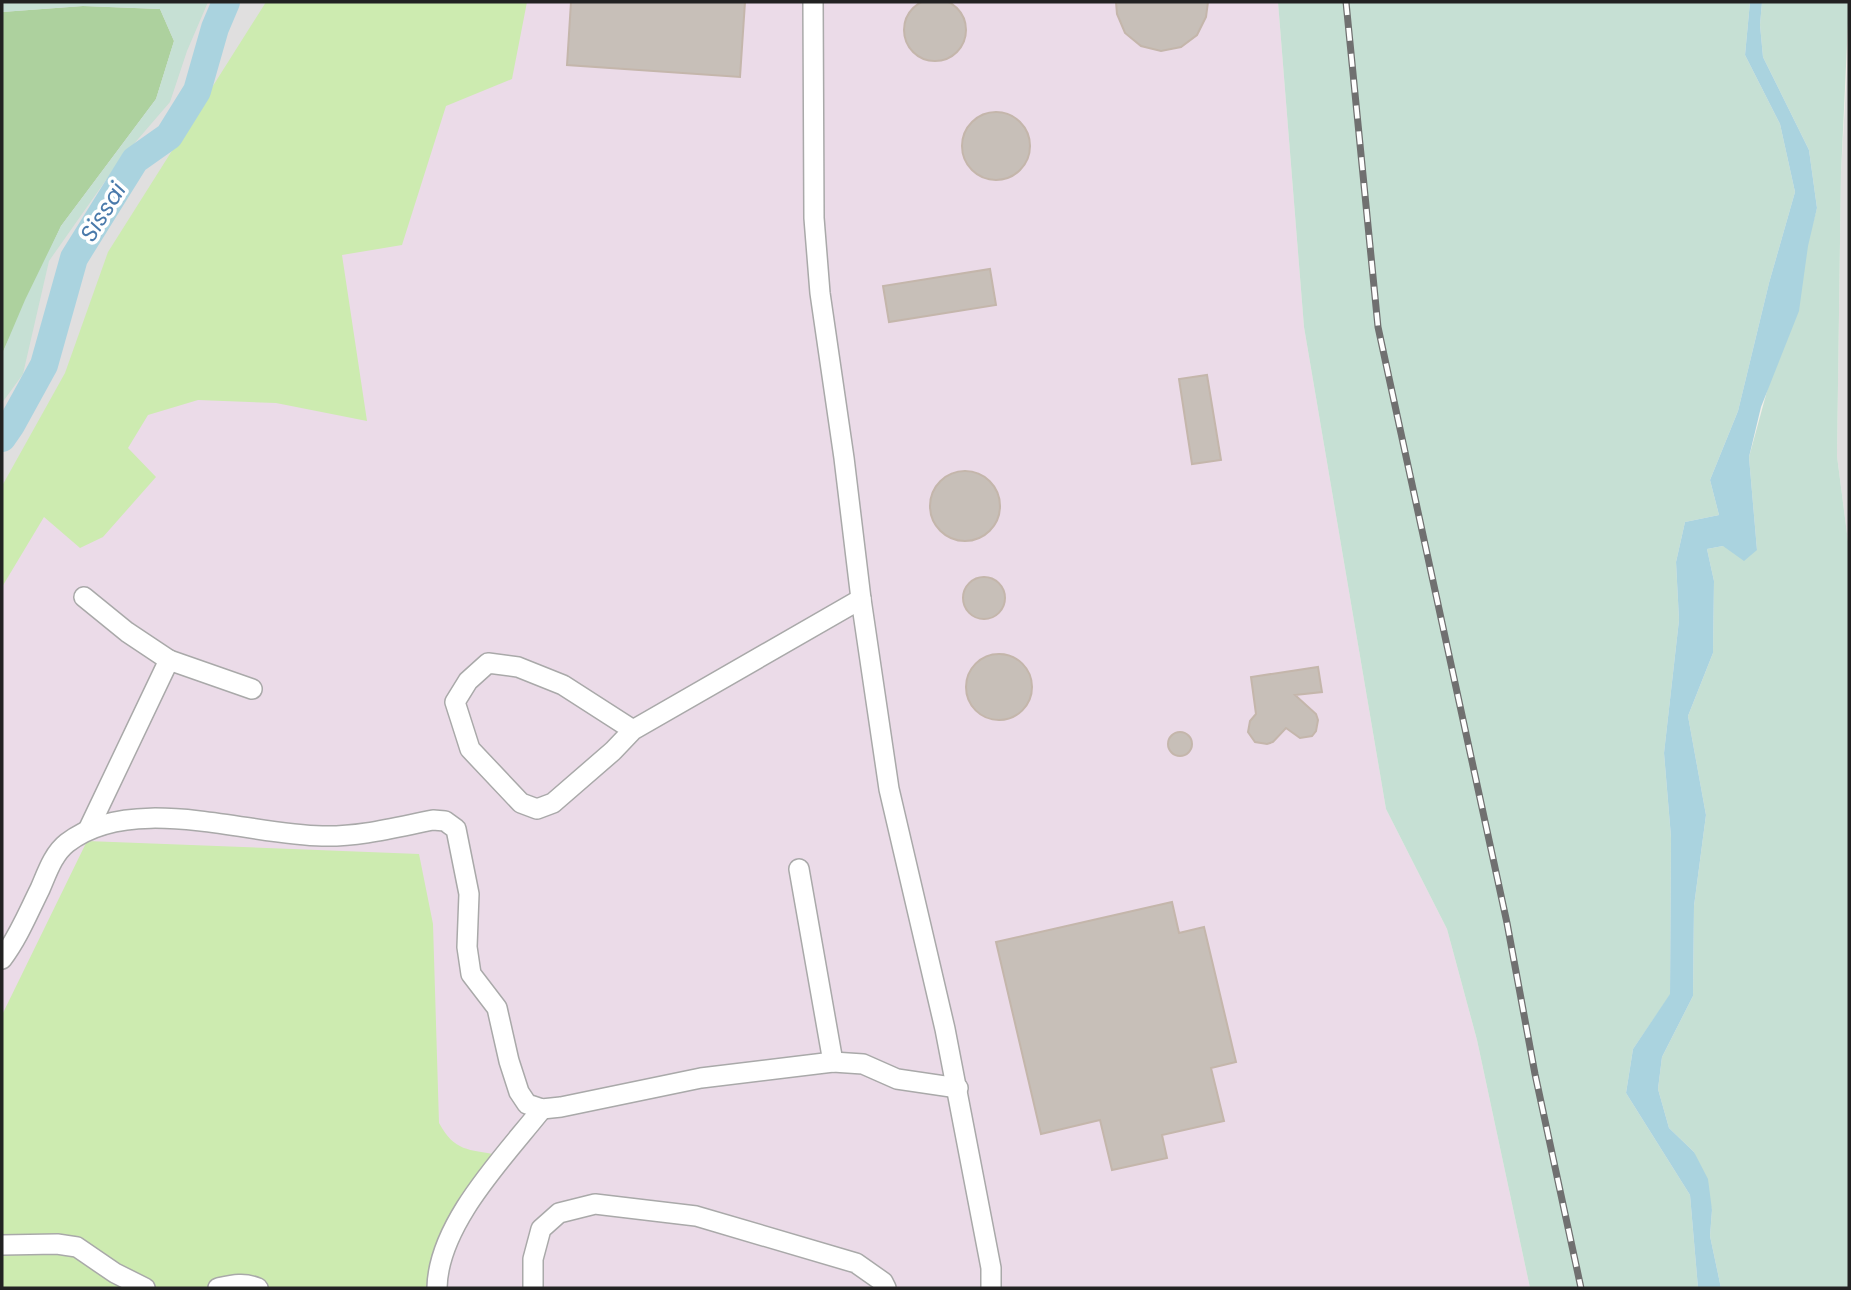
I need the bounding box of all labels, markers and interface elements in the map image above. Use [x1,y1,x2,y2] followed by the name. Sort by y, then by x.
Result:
[72,176,134,248] water label: Sissai

